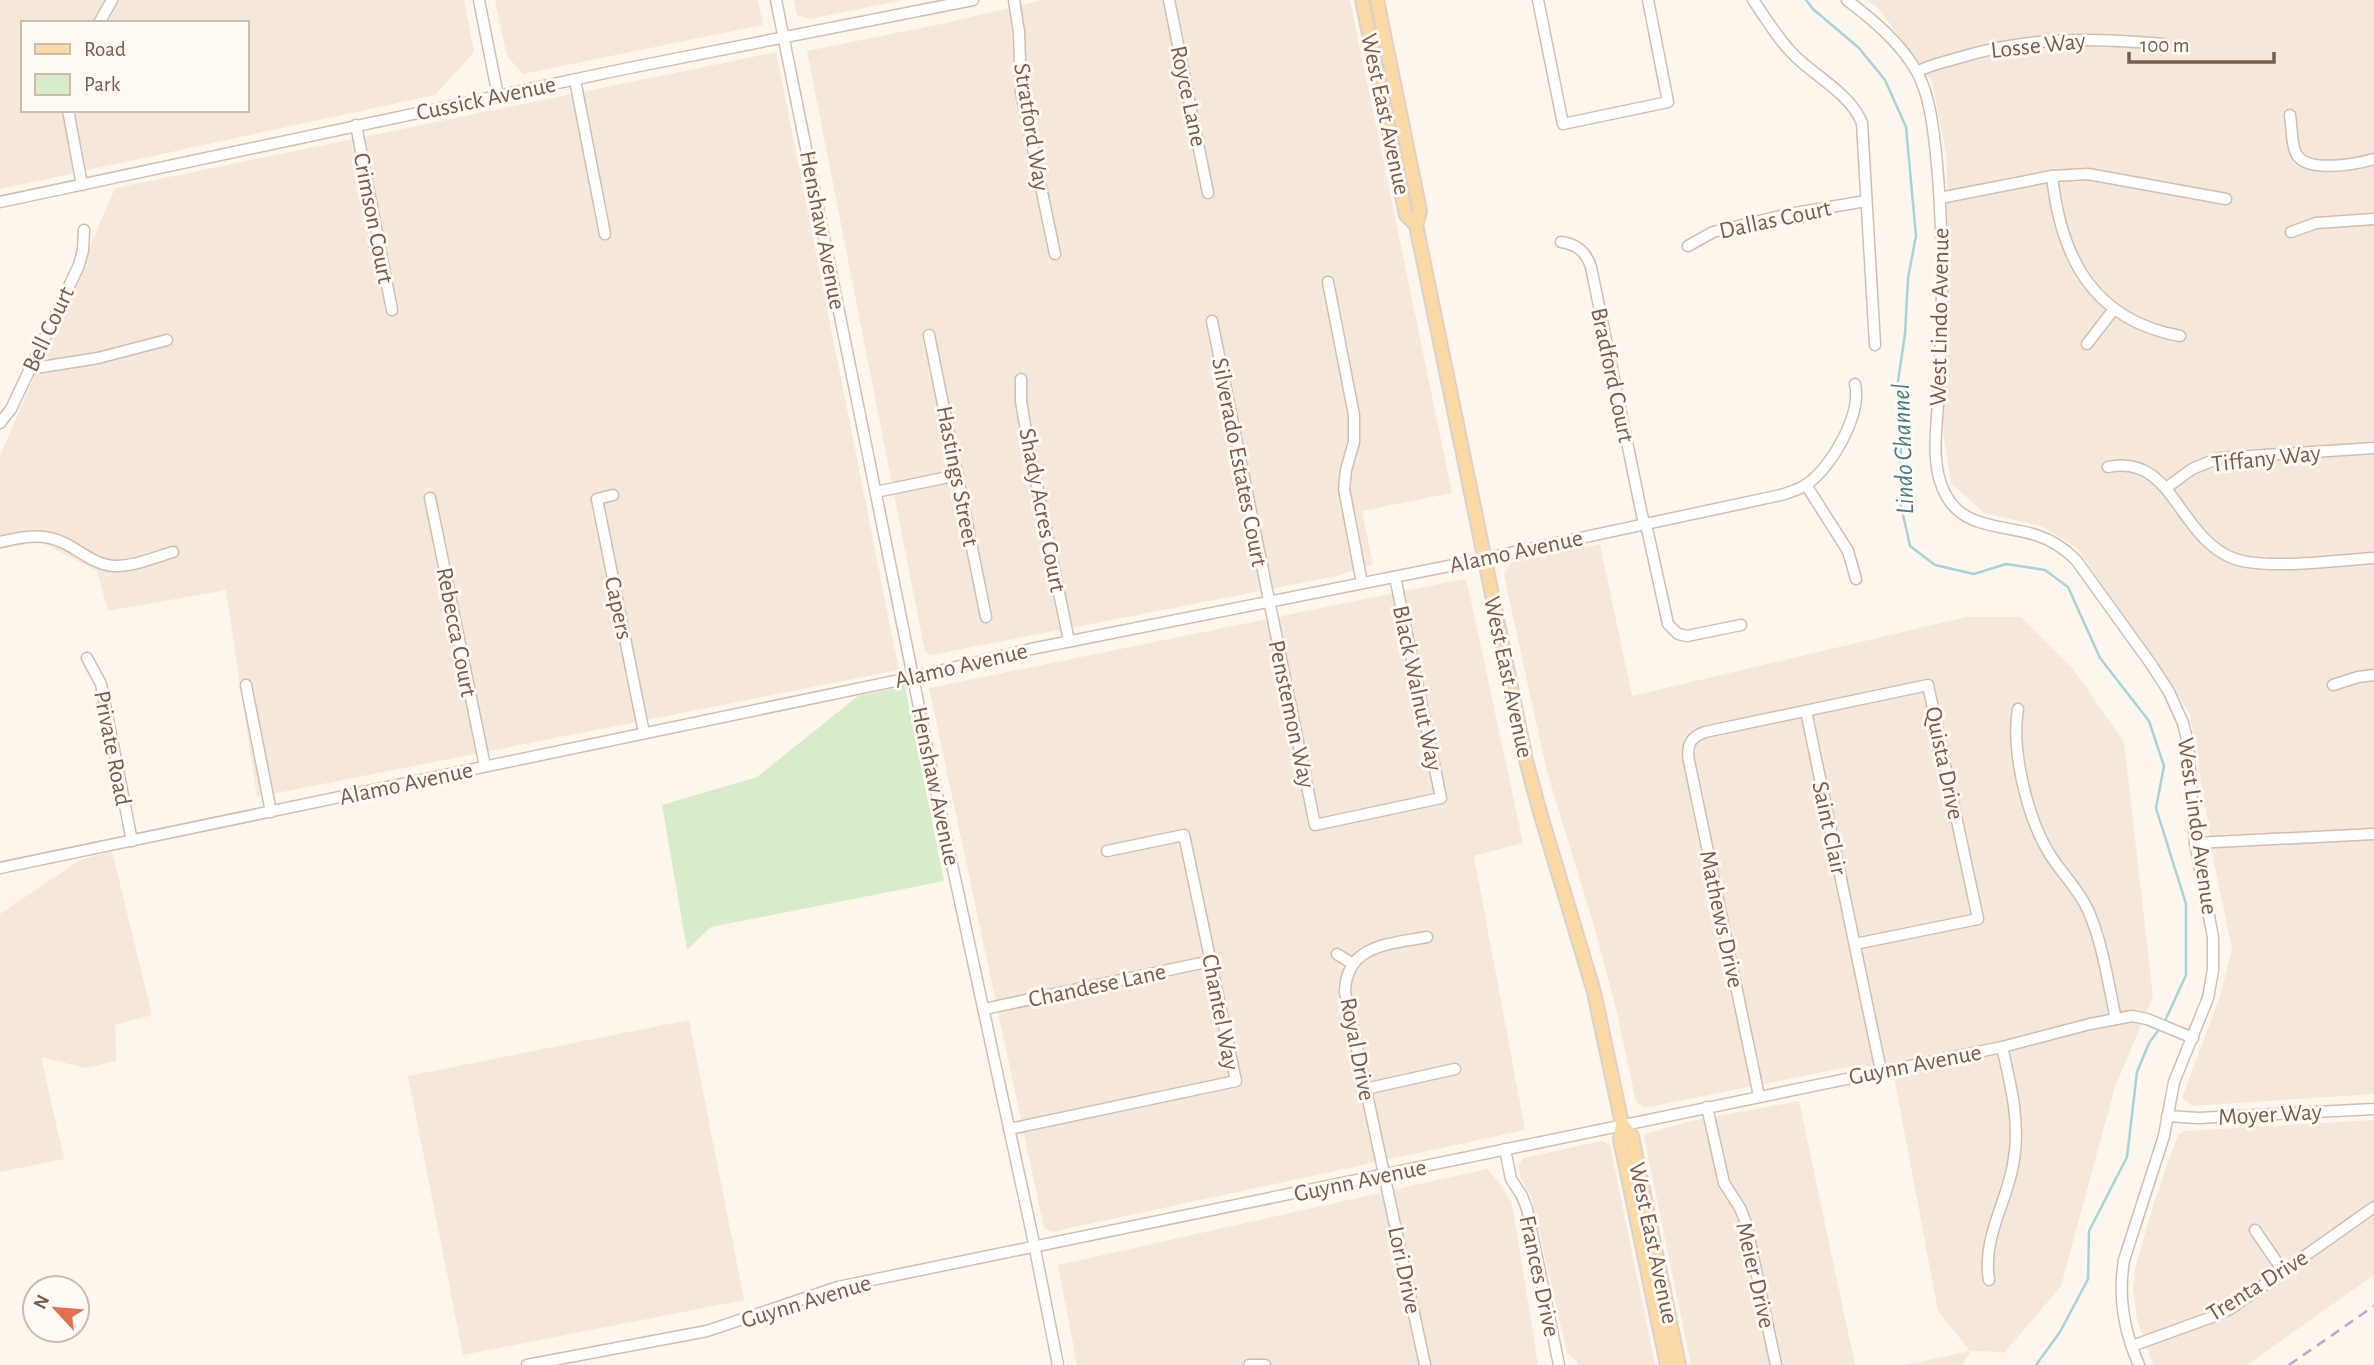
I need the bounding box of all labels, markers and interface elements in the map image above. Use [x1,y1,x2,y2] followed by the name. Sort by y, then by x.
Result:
[21,21,248,112] legend
[2129,21,2274,65] scale bar
[1989,29,2087,63] street label: Losse Way
[1356,31,1414,197] street label: West East Avenue
[2140,35,2190,56] text: 100 m
[84,39,126,60] text: Road
[1166,44,1210,149] street label: Royce Lane
[1009,62,1053,193] street label: Stratford Way
[414,72,558,125] street label: Cussick Avenue
[84,74,121,95] text: Park
[795,149,849,312] street label: Henshaw Avenue
[349,151,398,286] street label: Crimson Court
[1717,196,1834,244] street label: Dallas Court
[1926,228,1954,406] street label: West Lindo Avenue
[19,283,79,376] street label: Bell Court
[1586,306,1638,445] street label: Bradford Court
[1207,356,1271,569] street label: Silverado Estates Court
[1888,383,1918,515] water label: Lindo Channel
[932,404,982,549] street label: Hastings Street
[1014,426,1070,595] street label: Shady Acres Court
[2210,441,2322,477] street label: Tiffany Way
[1447,526,1585,578] street label: Alamo Avenue
[432,565,480,699] street label: Rebecca Court
[600,575,636,642] street label: Capers
[1479,594,1537,760] street label: West East Avenue
[1388,603,1446,773] street label: Black Walnut Way
[1264,638,1318,790] street label: Penstemon Way
[892,639,1030,693] street label: Alamo Avenue
[89,689,135,808] street label: Private Road
[906,705,964,868] street label: Henshaw Avenue
[1920,705,1968,822] street label: Quista Drive
[2173,736,2221,916] street label: West Lindo Avenue
[337,758,475,810] street label: Alamo Avenue
[1807,779,1851,877] street label: Saint Clair
[1695,848,1747,990] street label: Mathews Drive
[1197,952,1243,1072] street label: Chantel Way
[1026,960,1168,1012] street label: Chandese Lane
[1335,996,1379,1103] street label: Royal Drive
[1847,1040,1984,1090] street label: Guynn Avenue
[2218,1100,2322,1130] street label: Moyer Way
[1292,1155,1429,1207] street label: Guynn Avenue
[1624,1160,1682,1326] street label: West East Avenue
[1514,1213,1564,1339] street label: Frances Drive
[1731,1220,1779,1331] street label: Meier Drive
[1383,1224,1425,1316] street label: Lori Drive
[2203,1245,2312,1326] street label: Trenta Drive
[738,1271,874,1333] street label: Guynn Avenue
[21,1274,91,1344] north arrow
[31,1292,54,1312] text: N

